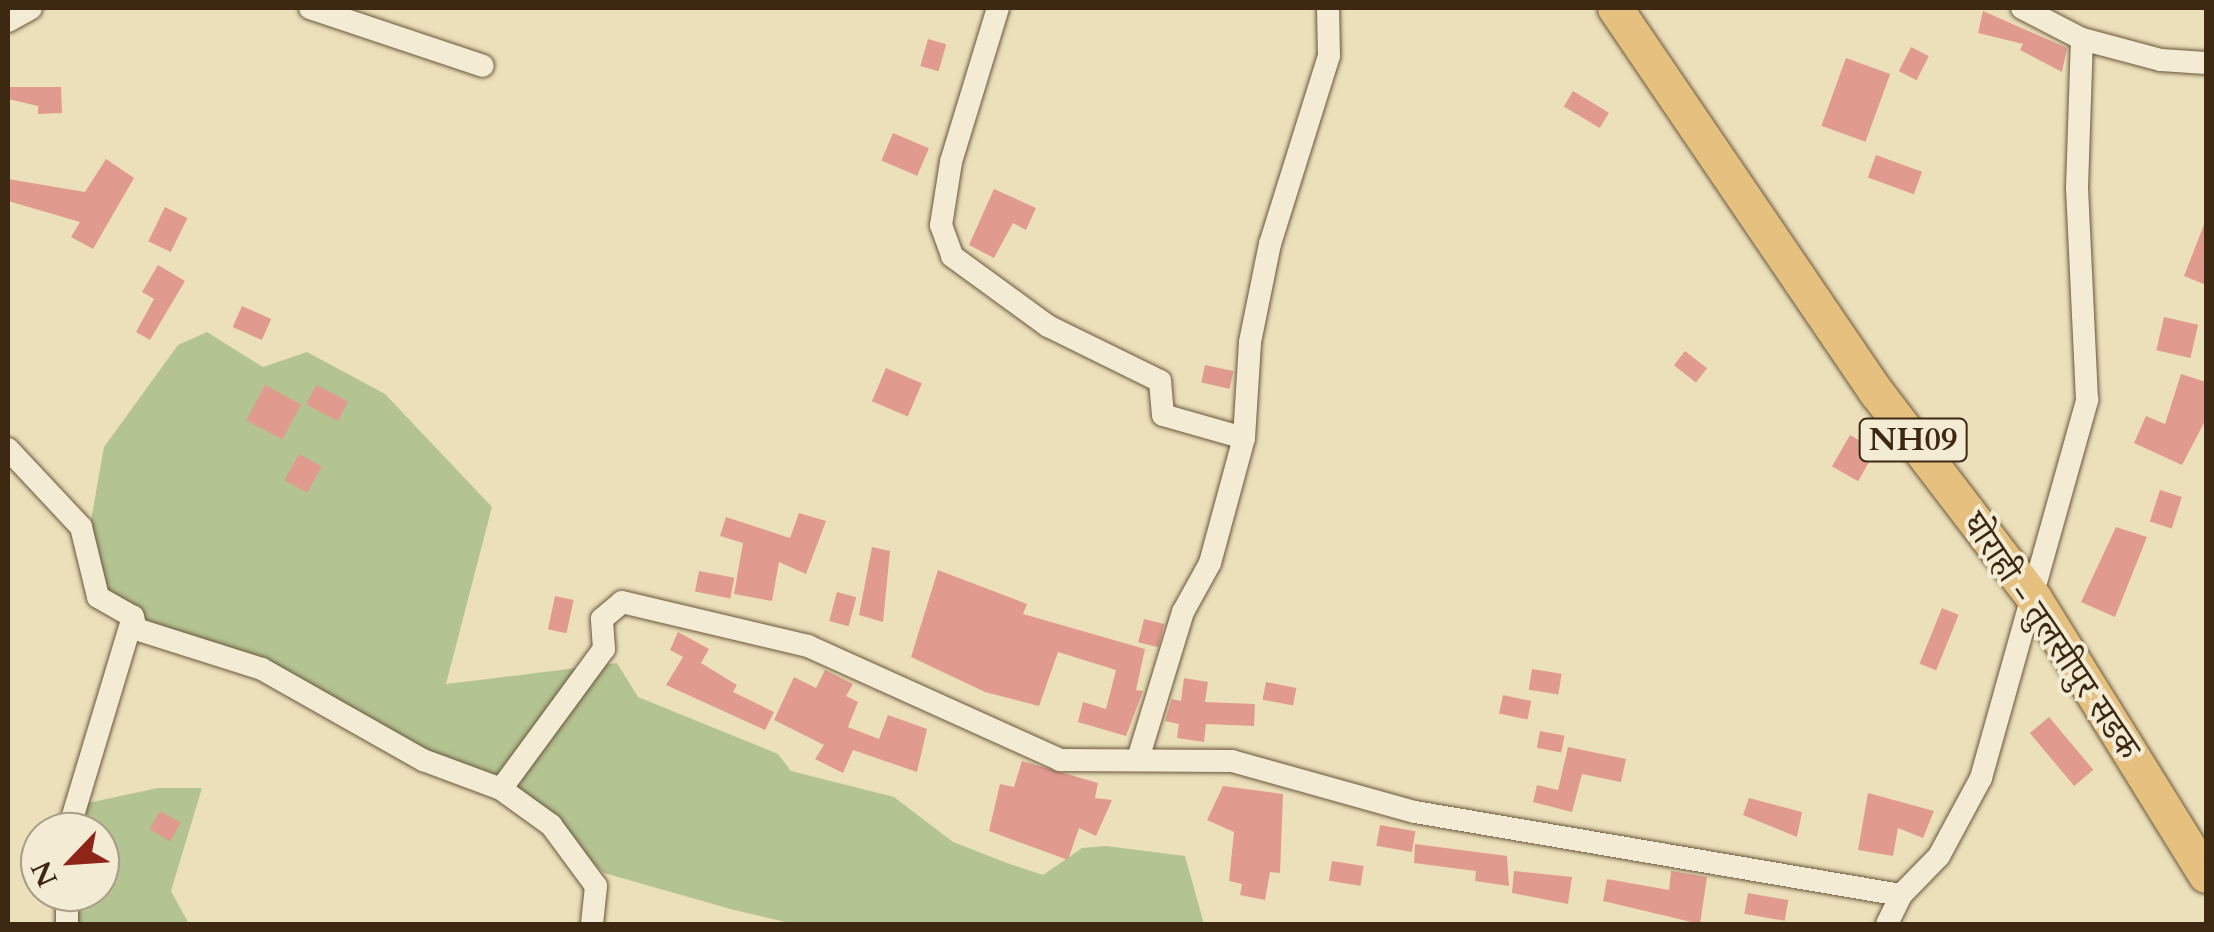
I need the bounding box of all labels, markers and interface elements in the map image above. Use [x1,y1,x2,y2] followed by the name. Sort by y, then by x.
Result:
[1858,413,1968,467] road number: NH09
[1953,505,2149,767] street label: घोराही - तुलसीपुर सडक
[20,812,120,912] north arrow
[22,855,67,893] text: N

